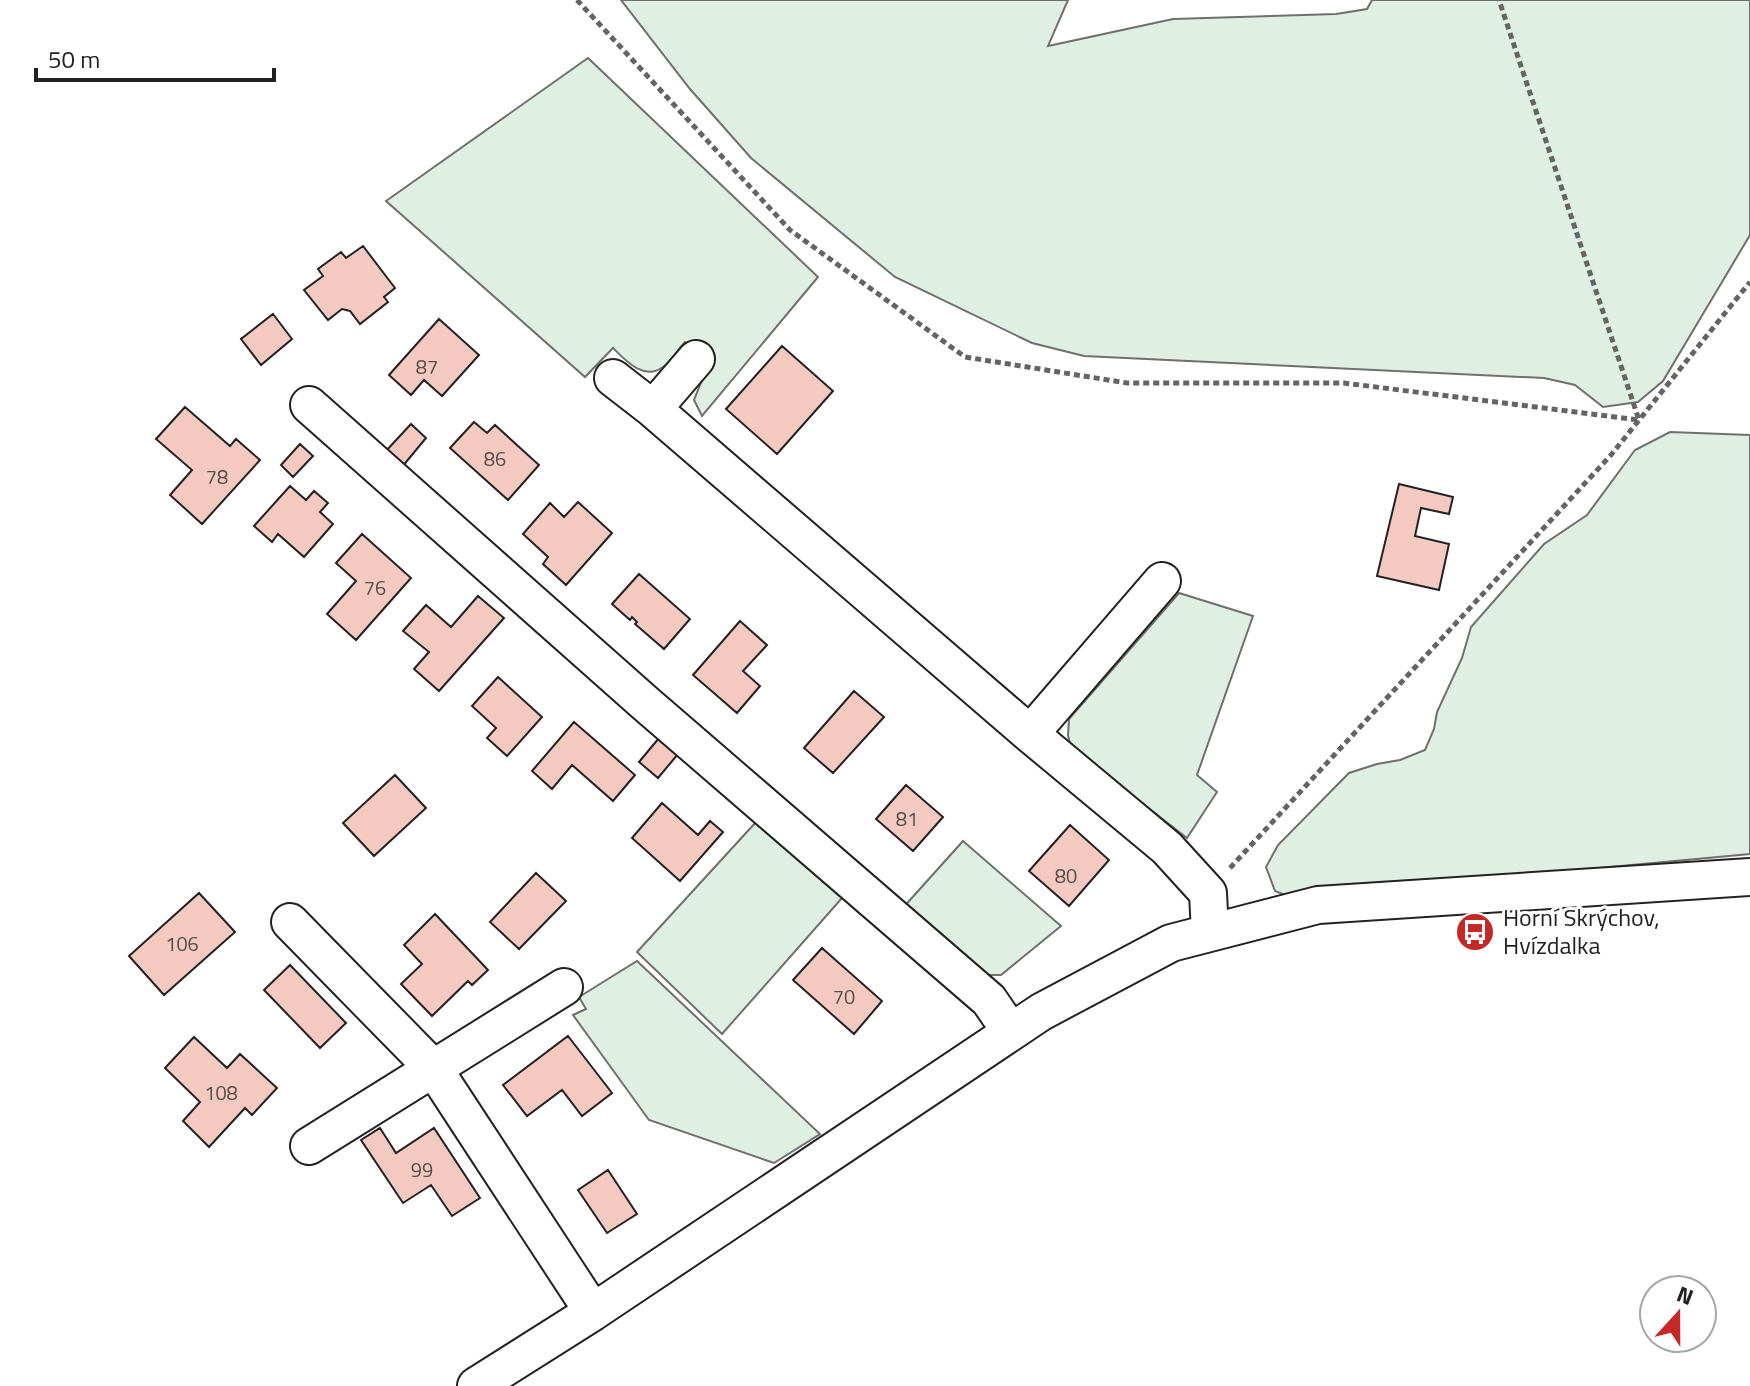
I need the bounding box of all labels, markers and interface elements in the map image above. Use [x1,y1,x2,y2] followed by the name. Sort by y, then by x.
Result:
[36,32,274,82] scale bar
[48,41,100,77] text: 50 m
[416,351,438,382] house number: 87
[484,443,506,474] house number: 86
[206,461,228,492] house number: 78
[364,572,386,603] house number: 76
[896,803,918,834] house number: 81
[1055,860,1077,891] house number: 80
[1503,899,1660,963] place label: Horní Skrýchov, Hvízdalka
[1454,911,1496,953] bus stop icon: Horní Skrýchov, Hvízdalka
[165,928,199,959] house number: 106
[833,981,855,1012] house number: 70
[204,1077,238,1108] house number: 108
[411,1154,433,1185] house number: 99
[1638,1274,1718,1354] north arrow
[1672,1277,1698,1314] text: N

